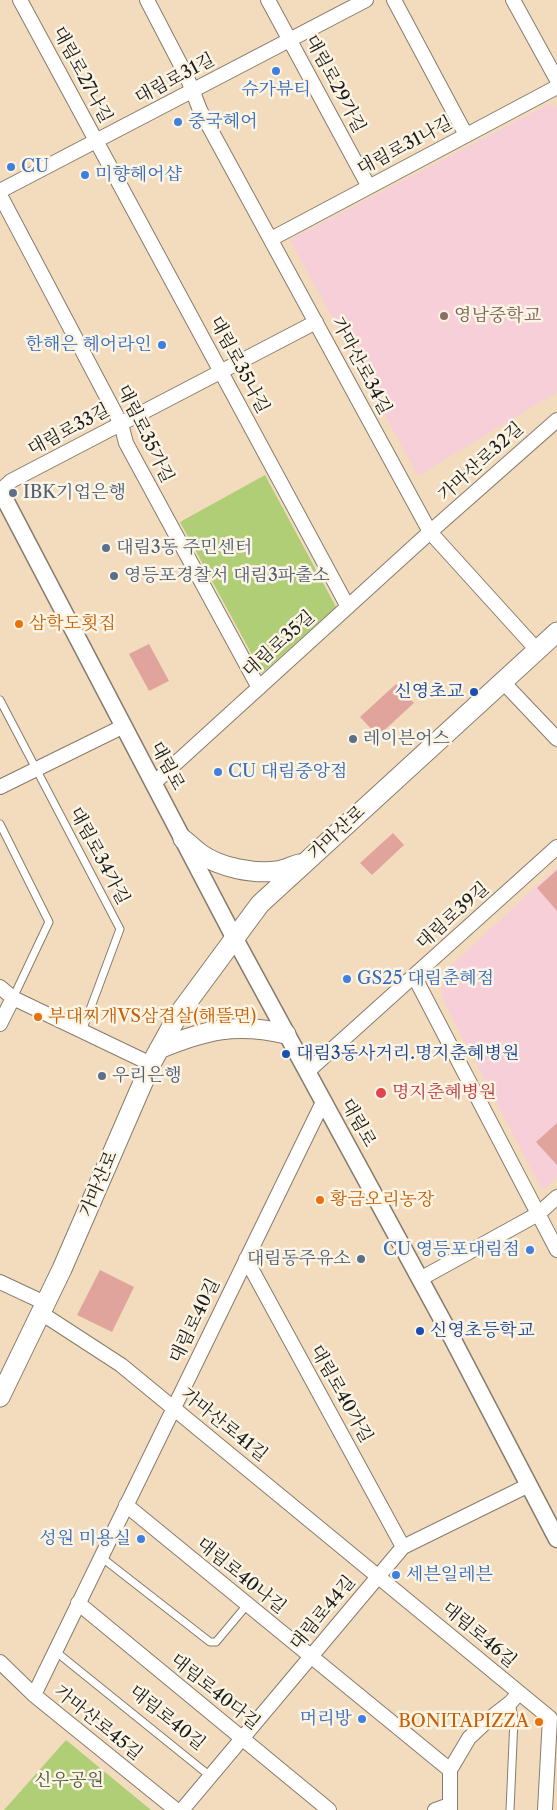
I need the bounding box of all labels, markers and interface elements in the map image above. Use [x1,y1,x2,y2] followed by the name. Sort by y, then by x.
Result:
[48,23,116,127] street label: 대림로27나길
[300,31,370,137] street label: 대림로29가길
[132,49,218,109] street label: 대림로31길
[270,65,282,77] marker: 슈가뷰티
[241,79,311,101] place label: 슈가뷰티
[188,111,258,133] place label: 중국헤어
[354,112,456,180] street label: 대림로31나길
[172,116,184,128] marker: 중국헤어
[21,156,49,178] place label: CU
[5,161,17,173] marker: CU
[95,164,182,186] place label: 미향헤어샵
[79,169,91,181] marker: 미향헤어샵
[454,305,541,327] place label: 영남중학교
[438,310,450,322] marker: 영남중학교
[204,313,274,417] street label: 대림로35나길
[326,314,396,418] street label: 가마산로34길
[25,334,152,356] place label: 한해은 헤어라인
[156,339,168,351] marker: 한해은 헤어라인
[112,381,178,487] street label: 대림로35가길
[24,399,114,461] street label: 대림로33길
[434,418,528,506] street label: 가마산로32길
[23,482,126,504] place label: IBK기업은행
[7,487,19,499] marker: IBK기업은행
[116,537,252,559] place label: 대림3동 주민센터
[100,542,112,554] marker: 대림3동 주민센터
[124,565,330,587] place label: 영등포경찰서 대림3파출소
[108,570,120,582] marker: 영등포경찰서 대림3파출소
[239,606,319,682] street label: 대림로35길
[29,613,116,635] place label: 삼학도횟집
[13,618,25,630] marker: 삼학도횟집
[394,681,464,703] place label: 신영초교
[468,686,480,698] marker: 신영초교
[363,728,450,750] place label: 레이븐어스
[347,733,359,745] marker: 레이븐어스
[145,738,189,794] street label: 대림로
[228,761,348,783] place label: CU 대림중앙점
[212,766,224,778] marker: CU 대림중앙점
[304,801,370,865] street label: 가마산로
[64,804,134,908] street label: 대림로34가길
[412,878,494,954] street label: 대림로39길
[357,968,494,990] place label: GS25 대림춘혜점
[341,973,353,985] marker: GS25 대림춘혜점
[48,1006,256,1028] place label: 부대찌개VS삼겹살(해뜰면)
[32,1011,44,1023] marker: 부대찌개VS삼겹살(해뜰면)
[296,1043,519,1065] place label: 대림3동사거리.명지춘혜병원
[280,1048,292,1060] marker: 대림3동사거리.명지춘혜병원
[112,1065,182,1087] place label: 우리은행
[96,1070,108,1082] marker: 우리은행
[392,1082,496,1104] place label: 명지춘혜병원
[374,1086,388,1100] marker: 명지춘혜병원
[336,1095,380,1151] street label: 대림로
[75,1148,123,1220] street label: 가마산로
[330,1189,434,1211] place label: 황금오리농장
[314,1194,326,1206] marker: 황금오리농장
[383,1239,520,1261] place label: CU 영등포대림점
[524,1244,536,1256] marker: CU 영등포대림점
[247,1248,351,1270] place label: 대림동주유소
[355,1253,367,1265] marker: 대림동주유소
[165,1275,225,1367] street label: 대림로40길
[430,1320,534,1342] place label: 신영초등학교
[414,1325,426,1337] marker: 신영초등학교
[305,1341,377,1447] street label: 대림로40가길
[176,1384,272,1466] street label: 가마산로41길
[39,1528,131,1550] place label: 성원 미용실
[135,1533,147,1545] marker: 성원 미용실
[192,1533,290,1619] street label: 대림로40나길
[406,1564,493,1586] place label: 세븐일레븐
[390,1569,402,1581] marker: 세븐일레븐
[286,1571,360,1655] street label: 대림로44길
[437,1598,521,1672] street label: 대림로46길
[166,1649,264,1735] street label: 대림로40다길
[50,1681,146,1765] street label: 가마산로45길
[125,1681,209,1755] street label: 대림로40길
[300,1708,352,1730] place label: 머리방
[398,1711,529,1733] place label: BONITAPIZZA
[356,1713,368,1725] marker: 머리방
[533,1716,545,1728] marker: BONITAPIZZA
[34,1770,104,1792] park label: 신우공원

